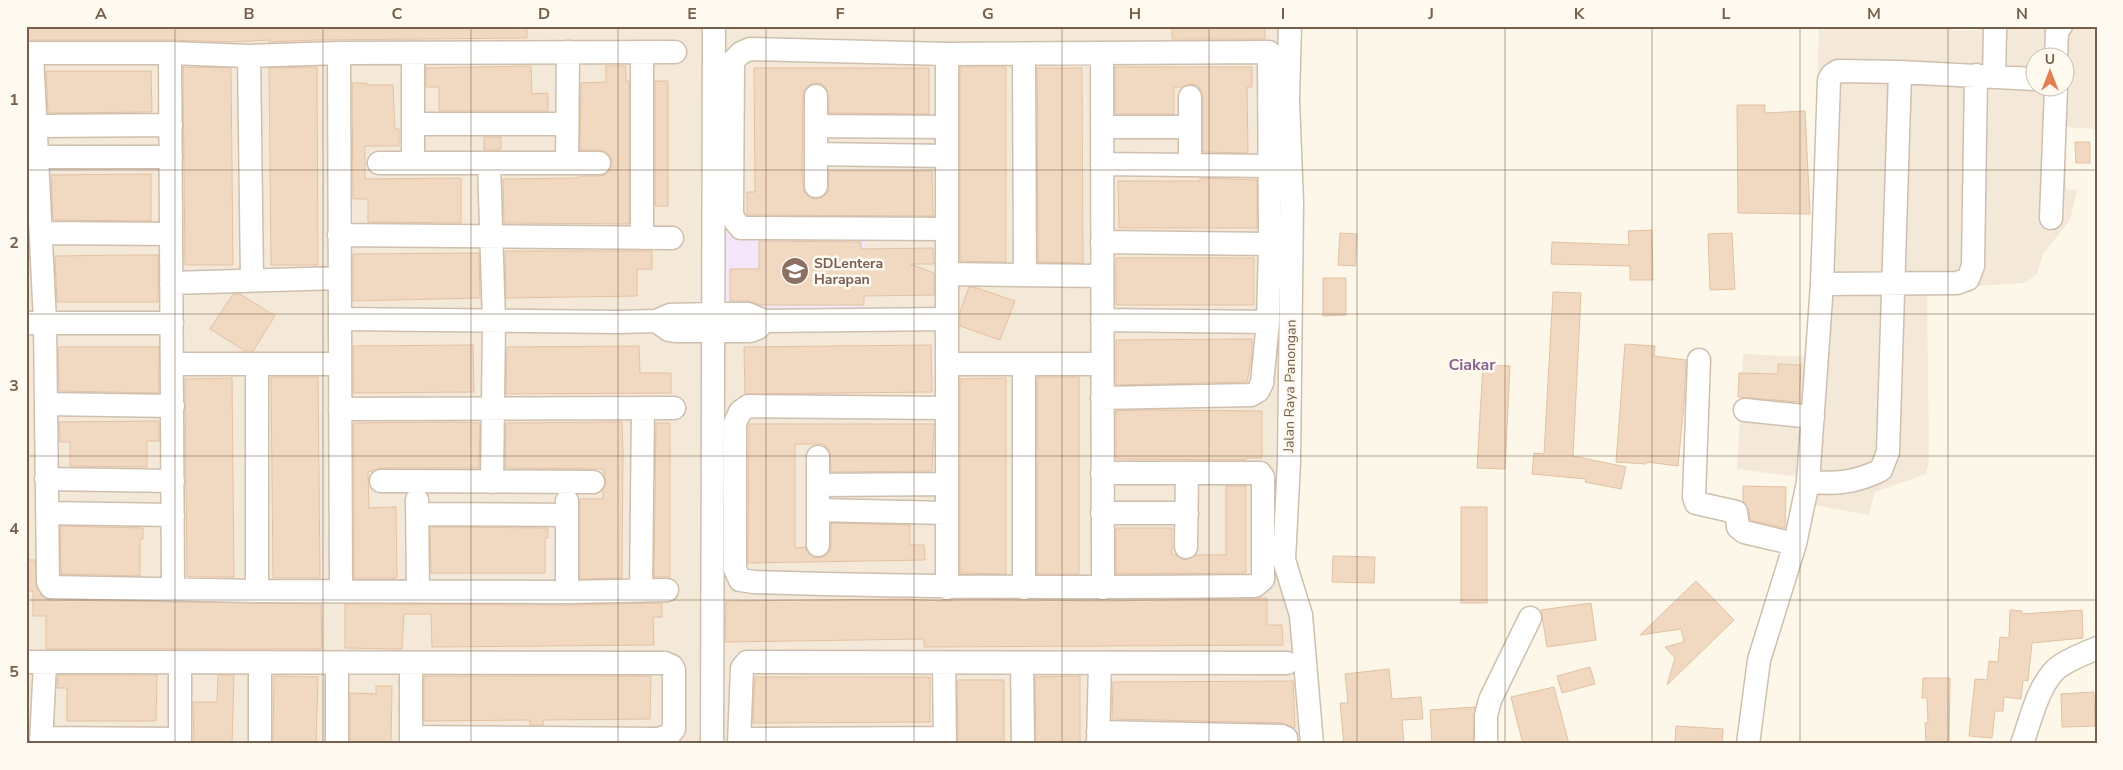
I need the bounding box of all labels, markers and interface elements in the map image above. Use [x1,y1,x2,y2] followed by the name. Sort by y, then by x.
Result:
[95,3,107,25] text: A
[243,3,255,25] text: B
[392,3,403,25] text: C
[538,3,550,25] text: D
[687,3,697,25] text: E
[836,3,845,25] text: F
[982,3,994,25] text: G
[1129,3,1141,25] text: H
[1281,3,1285,25] text: I
[1427,3,1434,25] text: J
[1574,3,1586,25] text: K
[1722,3,1731,25] text: L
[1867,3,1881,25] text: M
[2016,3,2028,25] text: N
[2026,48,2076,98] north arrow
[2045,50,2055,69] text: U
[9,89,19,111] text: 1
[9,232,19,254] text: 2
[814,254,883,289] place label: SDLentera Harapan
[780,256,810,286] school or university icon: SDLentera Harapan
[1279,319,1301,454] street label: Jalan Raya Panongan
[1448,354,1496,376] district label: Ciakar
[9,375,19,397] text: 3
[9,518,19,540] text: 4
[9,661,19,683] text: 5

